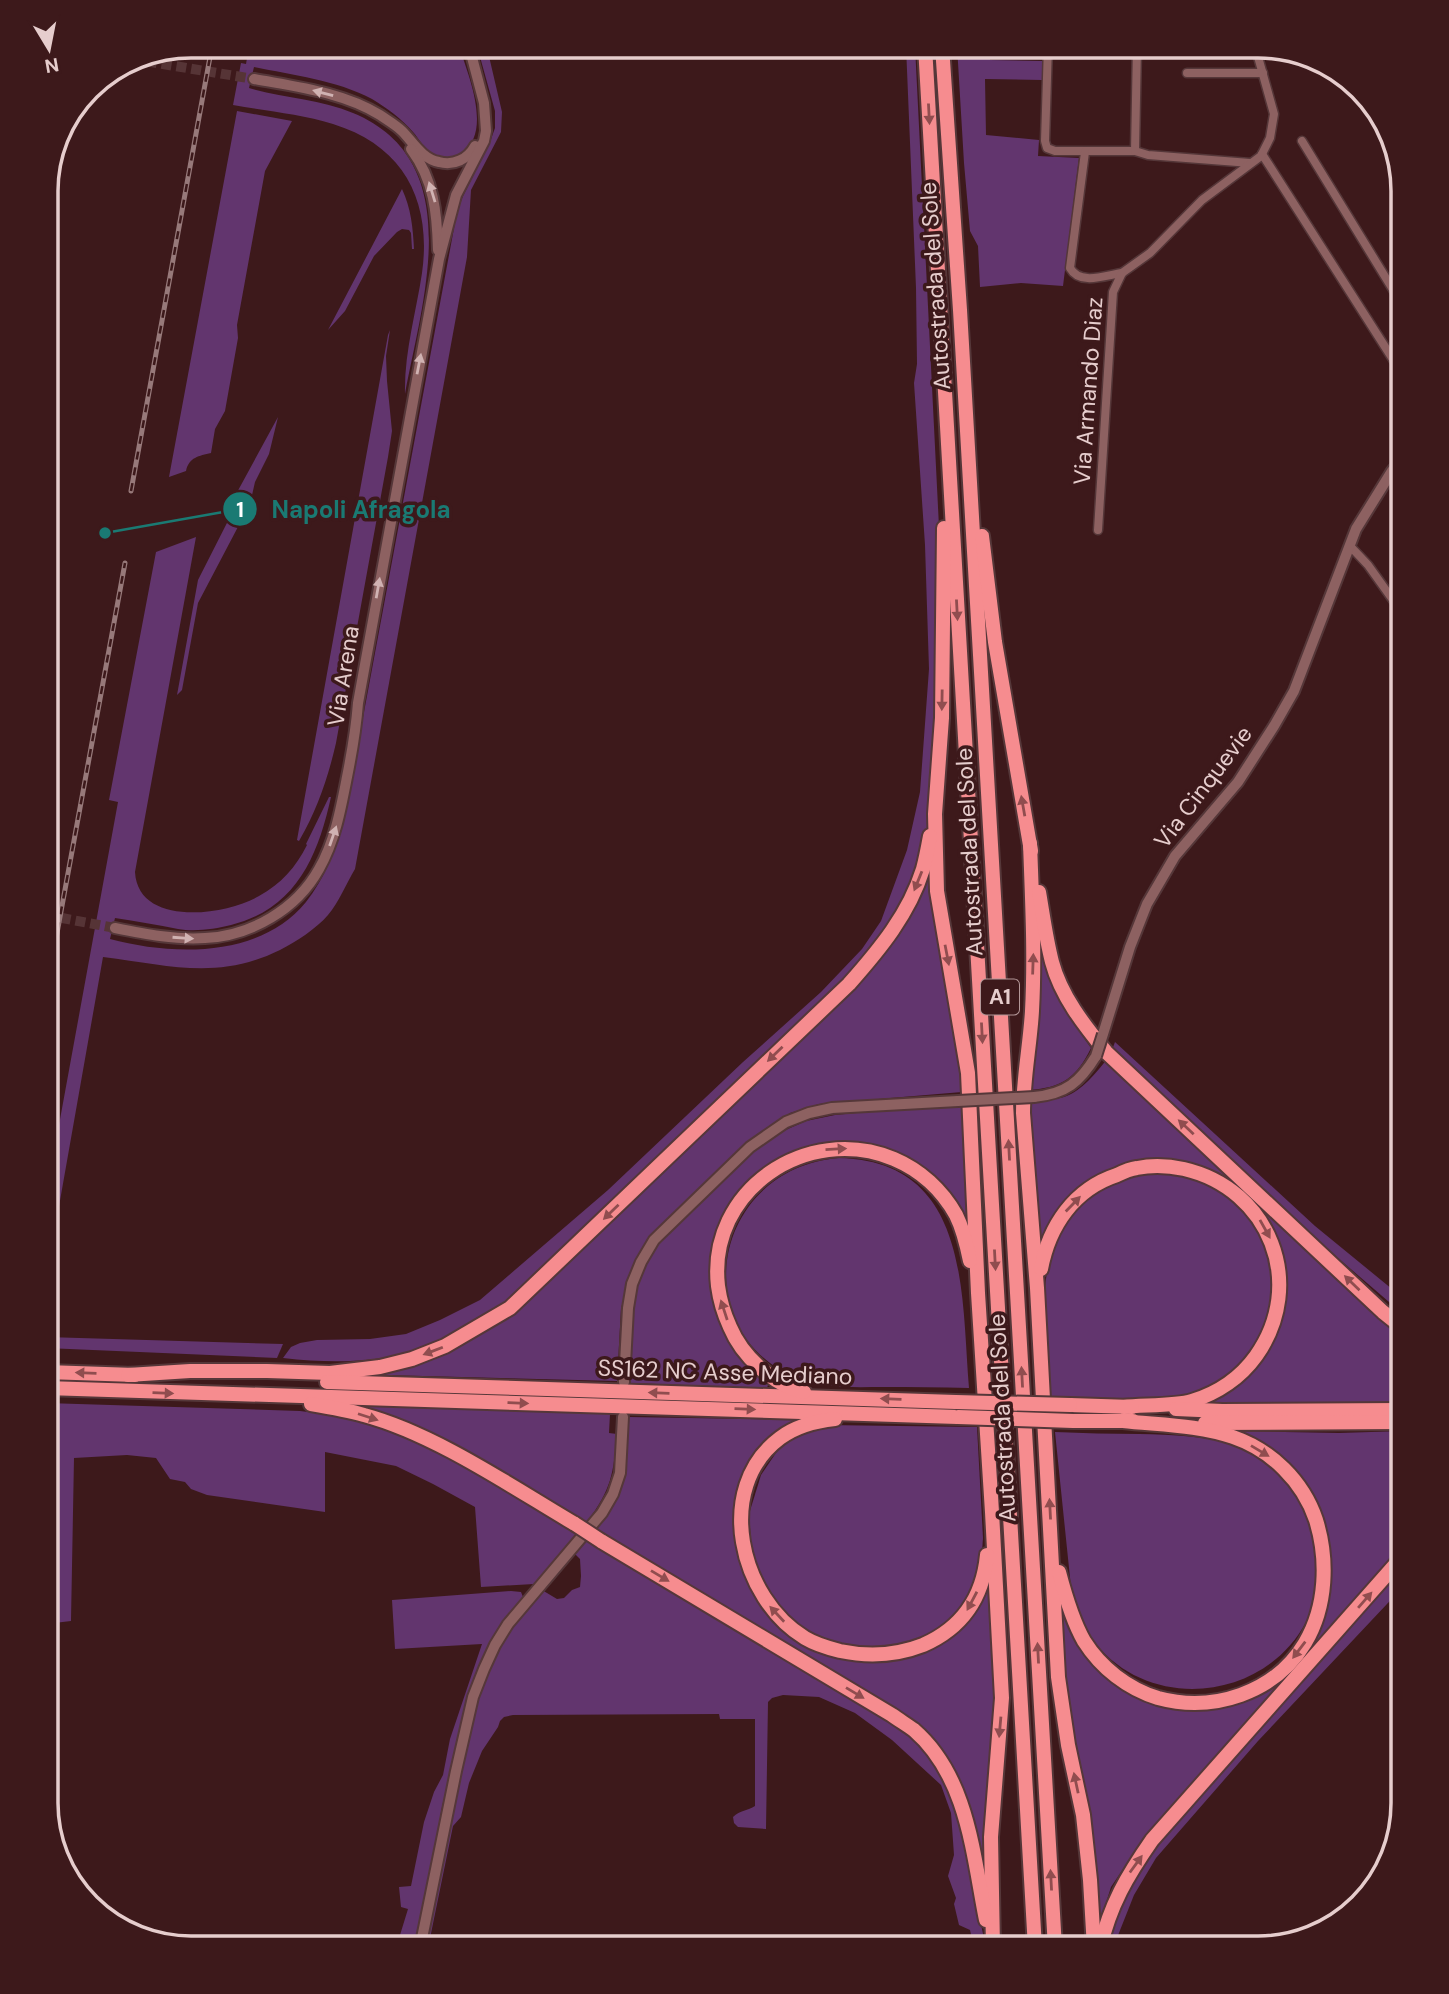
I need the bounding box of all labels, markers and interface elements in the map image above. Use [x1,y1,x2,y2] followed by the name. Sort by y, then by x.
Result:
[14,14,84,84] north arrow
[43,52,61,79] text: N
[312,87,333,97] one-way arrow
[923,103,934,125] one-way arrow
[426,181,436,202] one-way arrow
[913,181,957,391] street label: Autostrada del Sole
[1066,296,1110,486] street label: Via Armando Diaz
[414,353,425,375] one-way arrow
[223,487,465,532] callout: Napoli Afragola
[271,494,451,525] text: Napoli Afragola
[236,496,244,524] text: 1
[373,577,384,599] one-way arrow
[952,599,963,621] one-way arrow
[320,623,366,729] street label: Via Arena
[936,689,948,711] one-way arrow
[1147,720,1259,854] street label: Via Cinquevie
[949,747,989,957] street label: Autostrada del Sole
[1018,795,1029,817] one-way arrow
[328,825,339,846] one-way arrow
[913,870,924,891] one-way arrow
[172,933,194,944] one-way arrow
[942,944,953,966] one-way arrow
[1028,953,1039,975] one-way arrow
[981,979,1019,1014] road number: A1
[977,1022,988,1044] one-way arrow
[767,1046,784,1062] one-way arrow
[1178,1120,1195,1136] one-way arrow
[1003,1139,1014,1161] one-way arrow
[825,1144,847,1155] one-way arrow
[1064,1196,1080,1213] one-way arrow
[603,1203,620,1219] one-way arrow
[1259,1219,1271,1239] one-way arrow
[990,1249,1001,1271] one-way arrow
[1344,1274,1361,1291] one-way arrow
[718,1300,729,1321] one-way arrow
[982,1313,1022,1523] street label: Autostrada del Sole
[423,1346,444,1357] one-way arrow
[597,1353,853,1391] street label: SS162 NC Asse Mediano
[1017,1366,1028,1388] one-way arrow
[74,1368,96,1379] one-way arrow
[152,1387,174,1398] one-way arrow
[648,1387,670,1398] one-way arrow
[880,1394,902,1405] one-way arrow
[507,1397,529,1408] one-way arrow
[734,1404,756,1415] one-way arrow
[358,1412,379,1423] one-way arrow
[1250,1445,1269,1457] one-way arrow
[1044,1497,1055,1519] one-way arrow
[651,1570,670,1582] one-way arrow
[966,1591,978,1611] one-way arrow
[1357,1591,1372,1608] one-way arrow
[769,1605,785,1623] one-way arrow
[1292,1640,1306,1659] one-way arrow
[1033,1642,1044,1664] one-way arrow
[846,1687,865,1699] one-way arrow
[994,1716,1005,1738] one-way arrow
[1071,1772,1082,1794] one-way arrow
[1128,1855,1143,1873] one-way arrow
[1046,1869,1057,1891] one-way arrow

